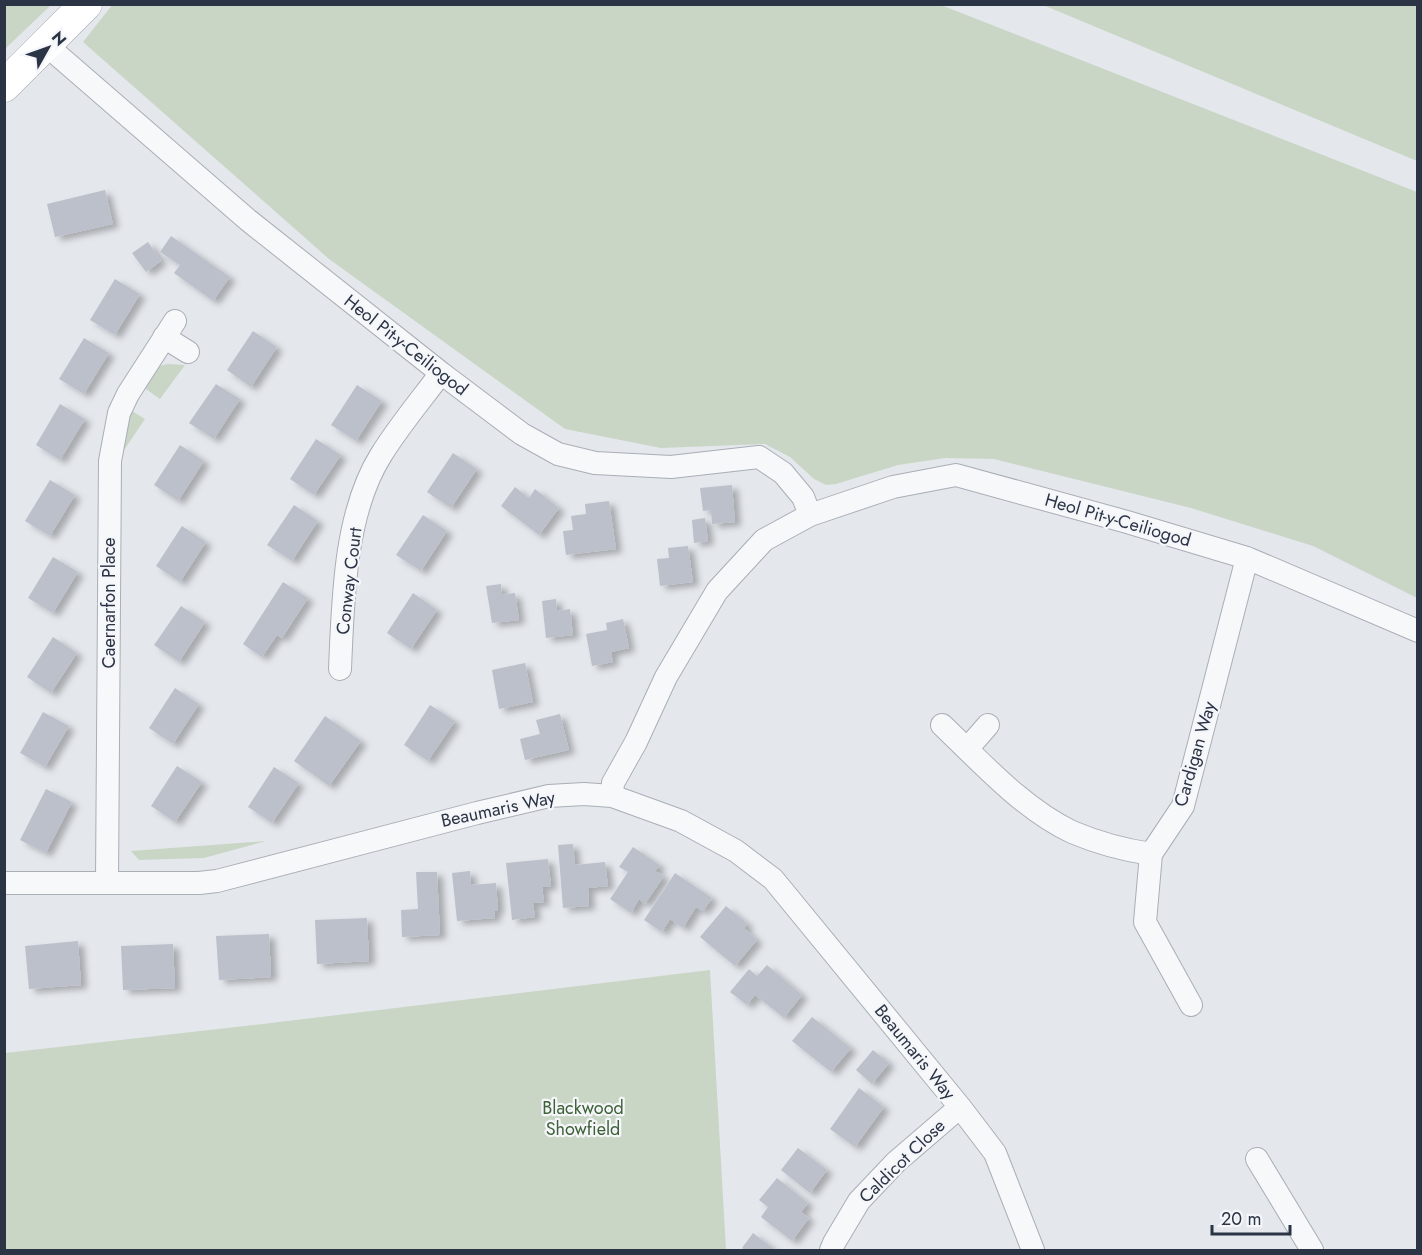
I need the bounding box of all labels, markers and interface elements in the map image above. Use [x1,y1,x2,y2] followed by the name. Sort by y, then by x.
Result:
[18,18,78,78] north arrow
[46,26,72,51] text: N
[338,288,474,402] street label: Heol Pit-y-Ceiliogod
[1042,487,1194,553] street label: Heol Pit-y-Ceiliogod
[330,525,369,636] street label: Conway Court
[96,537,122,669] street label: Caernarfon Place
[1168,698,1222,810] street label: Cardigan Way
[438,784,558,834] street label: Beaumaris Way
[868,999,962,1105] street label: Beaumaris Way
[542,1095,624,1142] park label: Blackwood Showfield
[853,1113,951,1209] street label: Caldicot Close
[1212,1198,1290,1236] scale bar
[1221,1206,1261,1232] text: 20 m

